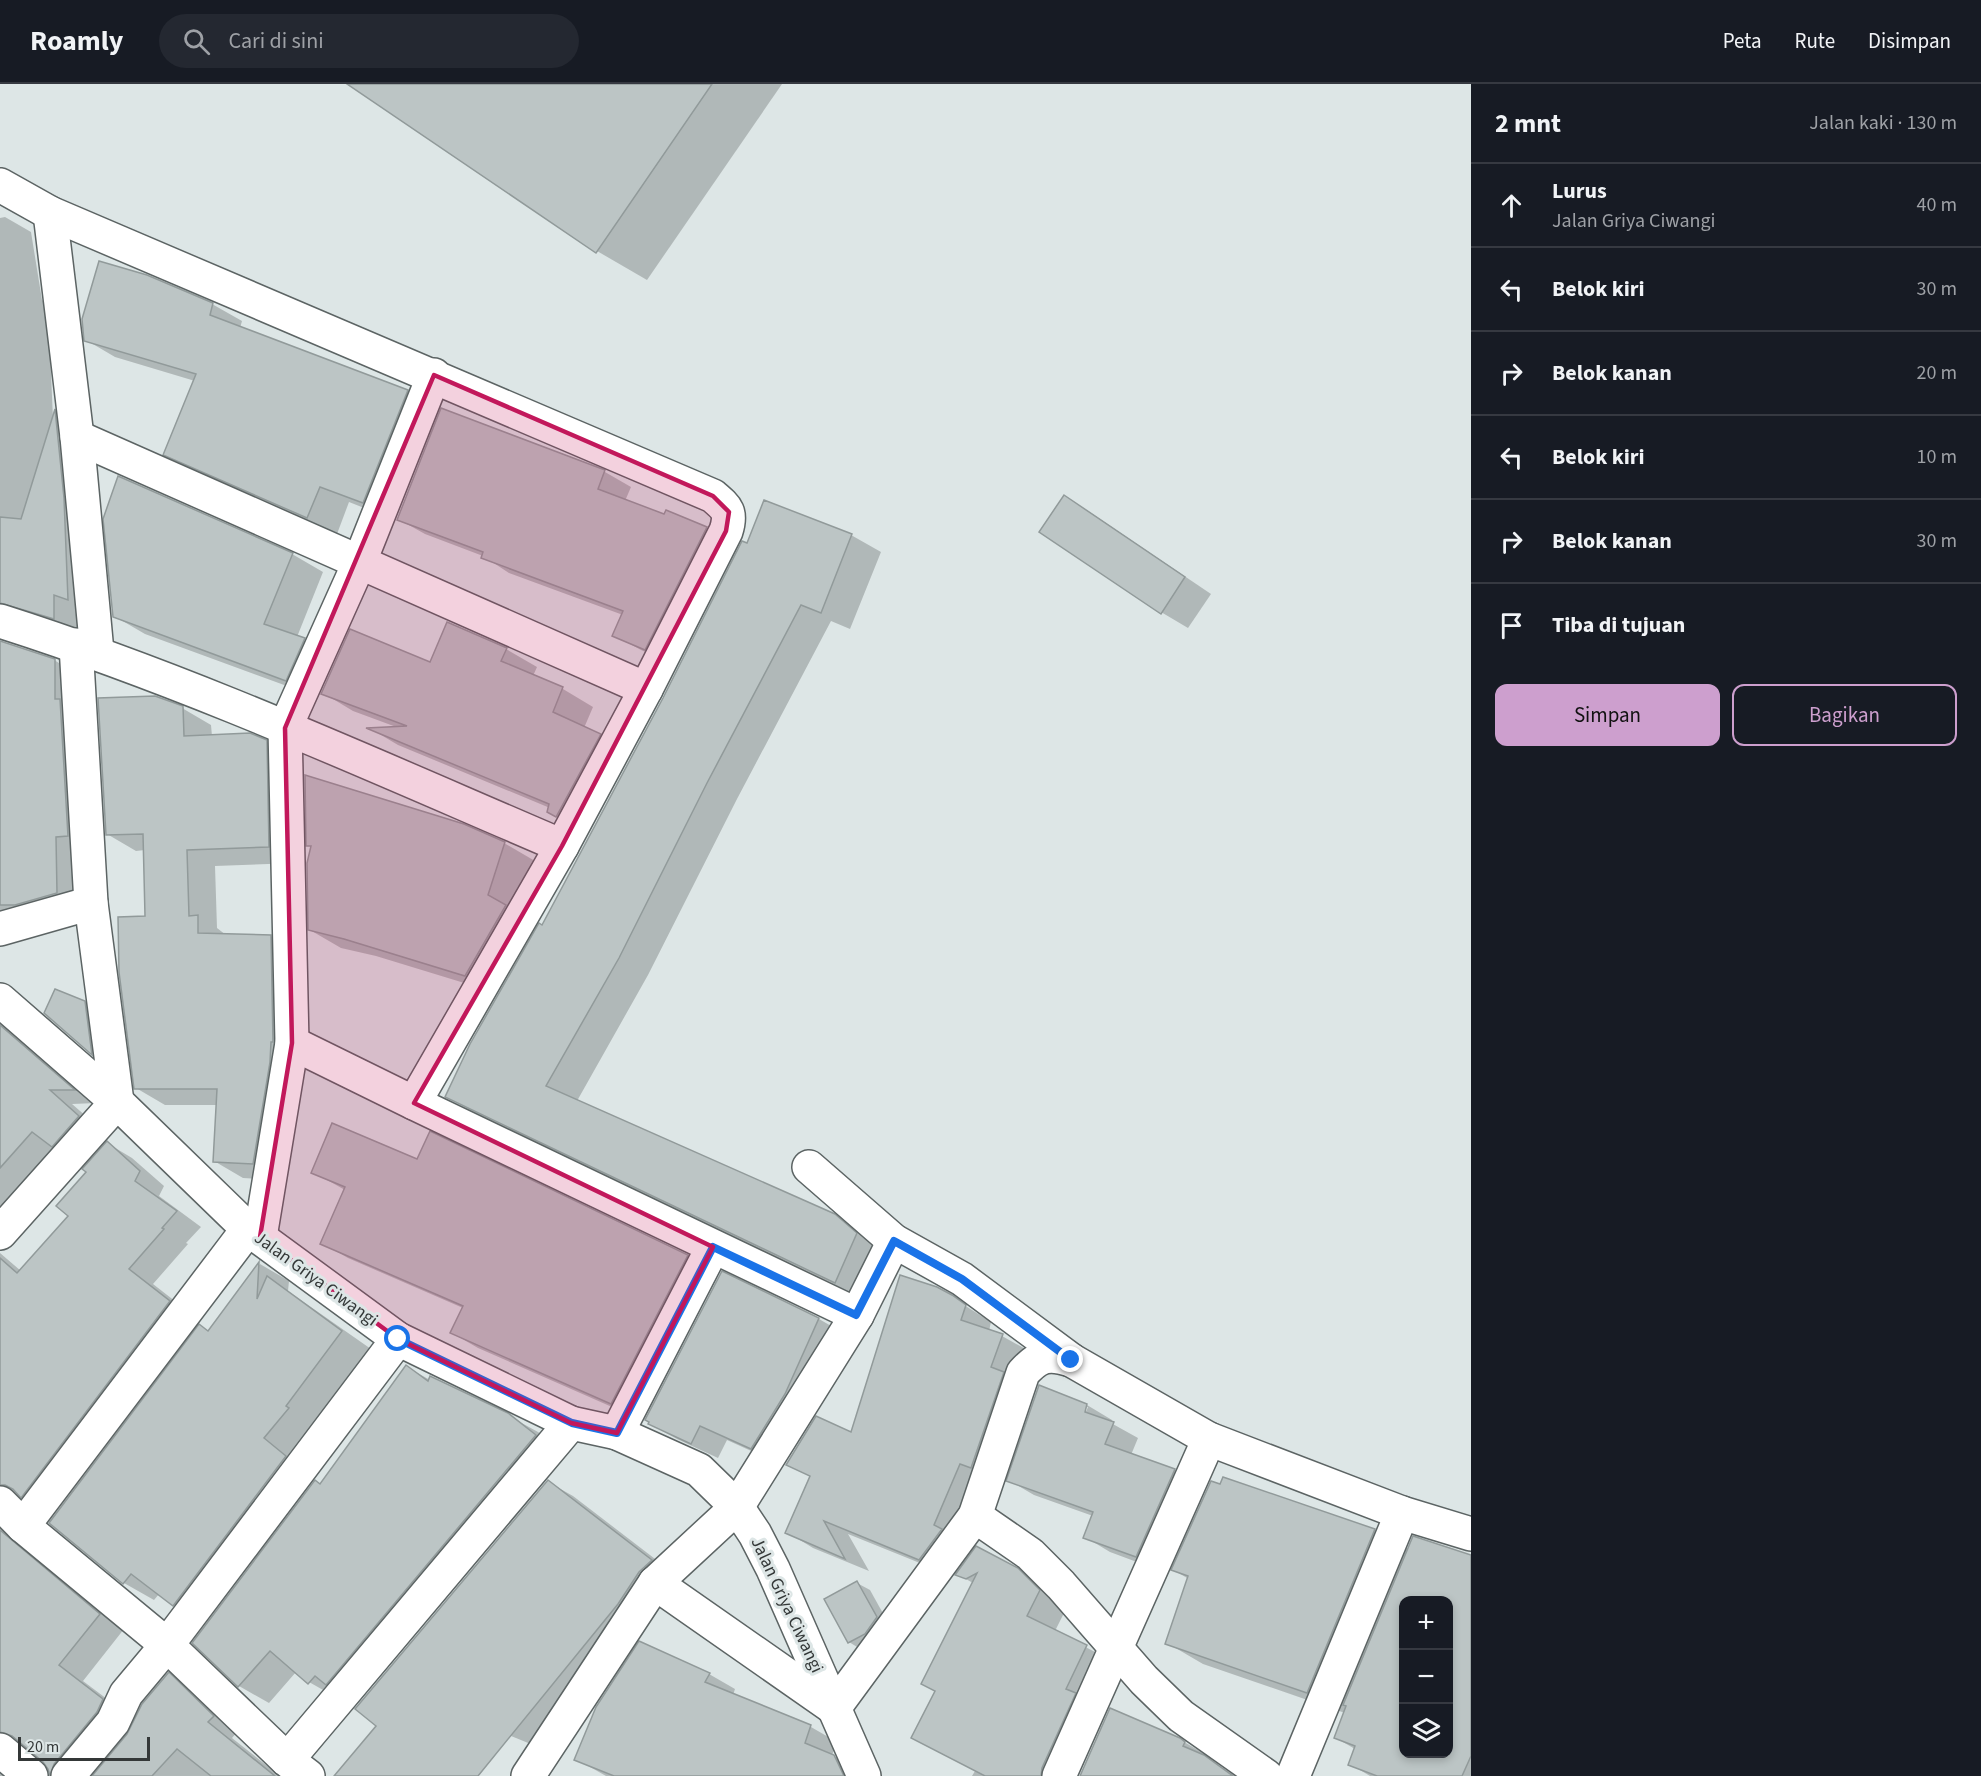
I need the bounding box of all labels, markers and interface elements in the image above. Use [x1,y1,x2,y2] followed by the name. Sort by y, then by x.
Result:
[159,14,579,68] search box
[30,21,123,61] text: Roamly
[180,25,213,58] icon: search
[228,25,324,57] text: Cari di sini
[1723,26,1761,56] text: Peta
[1794,26,1835,56] text: Rute
[1868,26,1951,56] text: Disimpan
[1495,105,1561,142] text: 2 mnt
[1809,109,1957,137] text: Jalan kaki · 130 m
[1552,175,1607,207] text: Lurus
[1495,189,1528,222] icon: ahead
[1917,191,1957,219] text: 40 m
[1552,207,1716,235] text: Jalan Griya Ciwangi
[1495,273,1528,306] icon: left
[1552,273,1645,305] text: Belok kiri
[1917,275,1957,303] text: 30 m
[1495,357,1528,390] icon: right
[1552,357,1672,389] text: Belok kanan
[1917,359,1957,387] text: 20 m
[1495,441,1528,474] icon: left
[1552,441,1645,473] text: Belok kiri
[1917,443,1957,471] text: 10 m
[1495,525,1528,558] icon: right
[1552,525,1672,557] text: Belok kanan
[1917,527,1957,555] text: 30 m
[1495,609,1528,642] icon: arrive
[1552,609,1685,641] text: Tiba di tujuan
[1495,684,1720,746] button: Simpan
[1732,684,1957,746] button: Bagikan
[249,1226,383,1332] street label: Jalan Griya Ciwangi
[384,1325,410,1351] route start
[1057,1346,1083,1372] route end
[745,1533,829,1677] street label: Jalan Griya Ciwangi
[1399,1596,1453,1758] map controls
[1399,1596,1453,1650] button: +
[1399,1650,1453,1704] button: −
[1399,1704,1453,1758] button: layers
[18,1734,150,1762] scale bar
[27,1736,59,1758] text: 20 m

